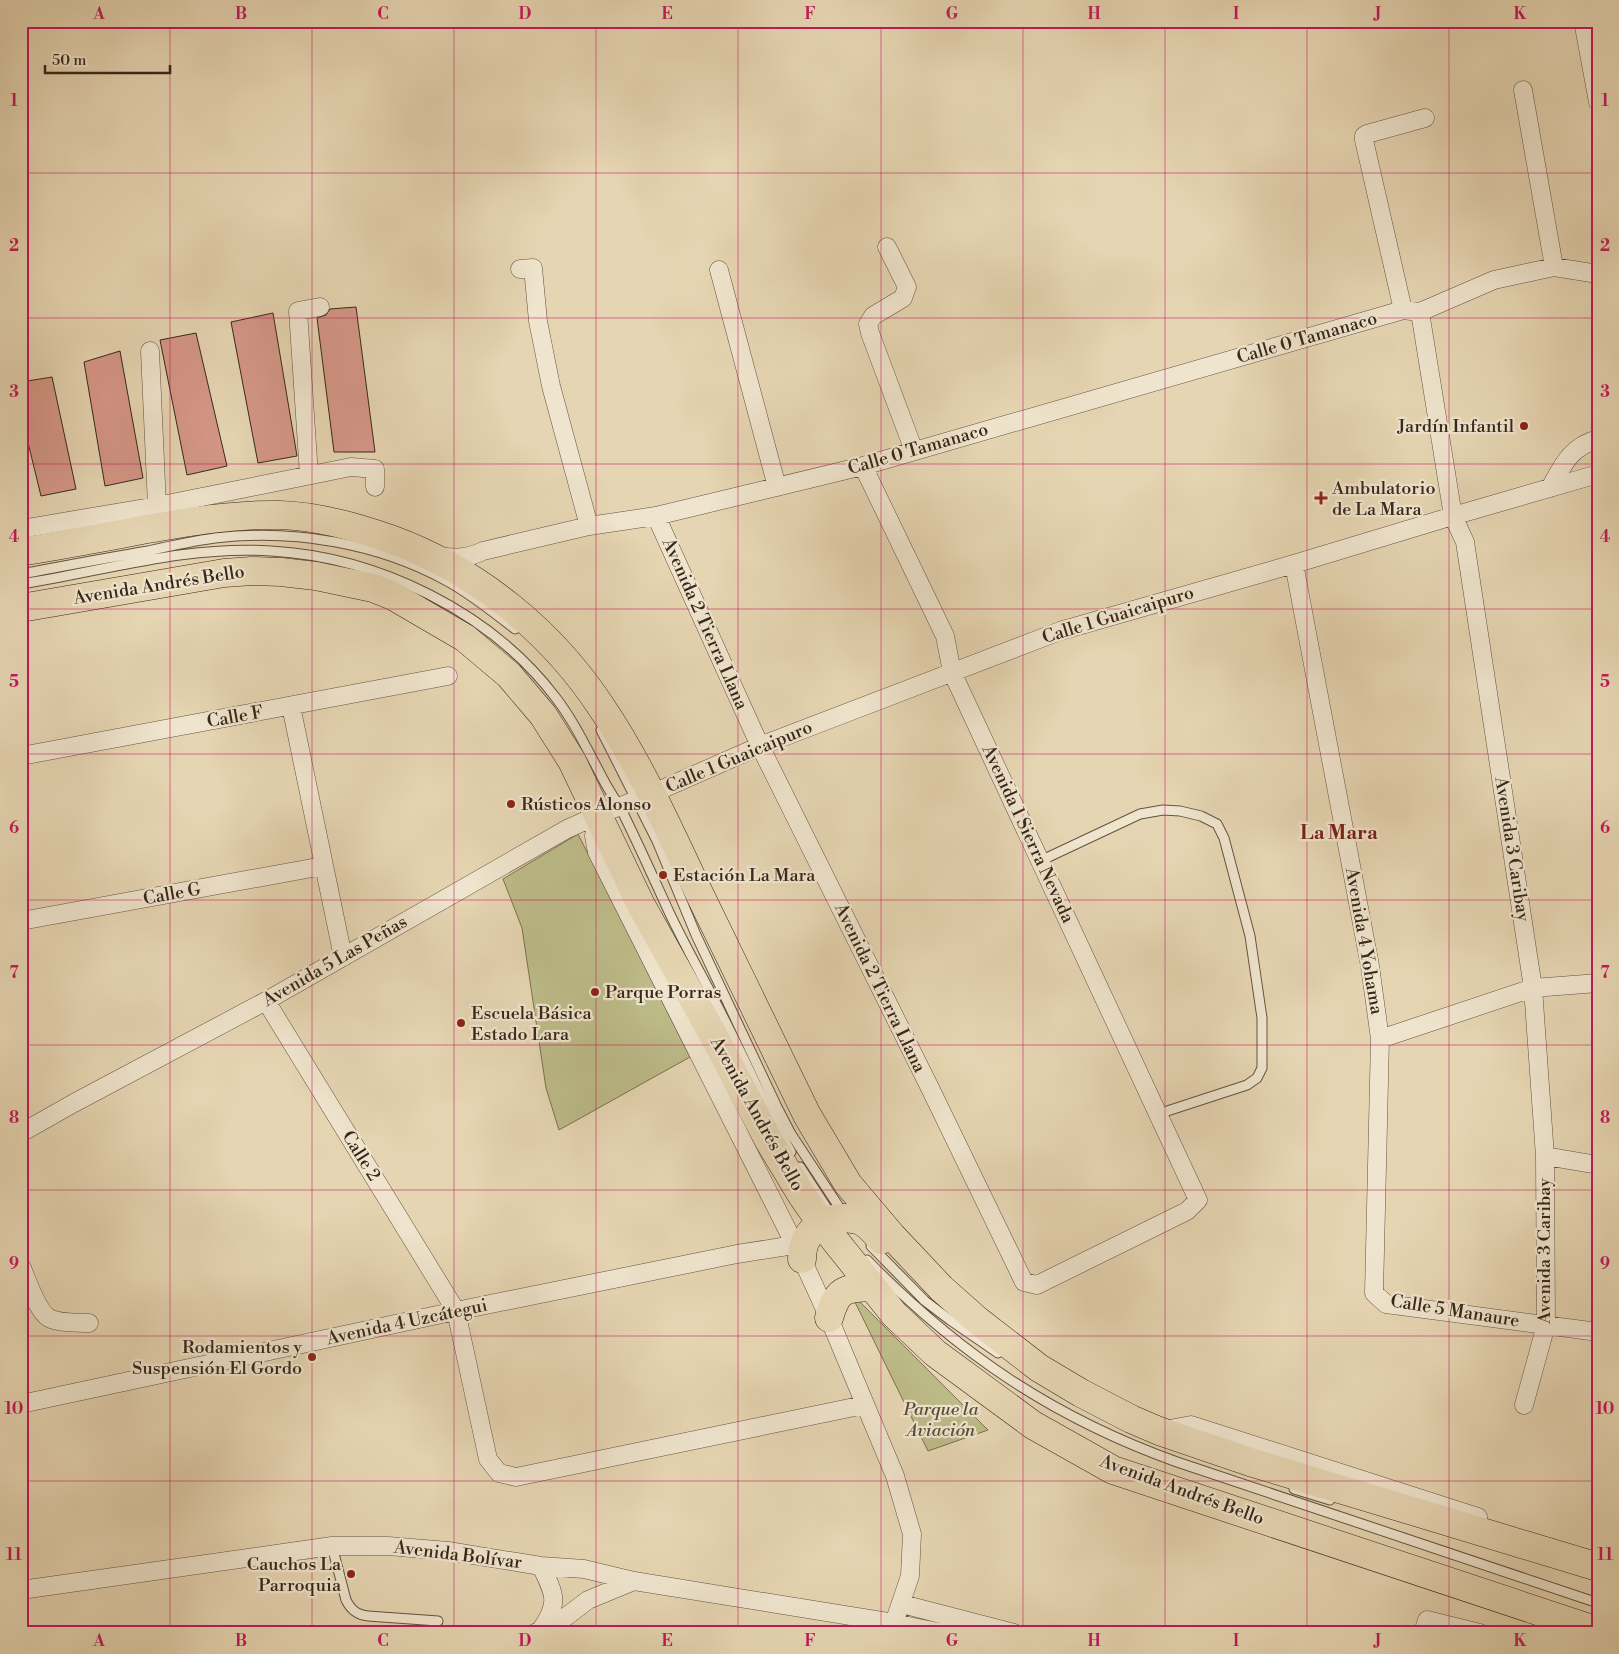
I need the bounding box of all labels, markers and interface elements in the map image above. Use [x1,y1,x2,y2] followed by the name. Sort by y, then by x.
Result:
[92,4,105,24] text: A
[235,4,247,24] text: B
[377,4,389,24] text: C
[519,4,532,24] text: D
[661,4,673,24] text: E
[804,4,816,24] text: F
[946,4,959,24] text: G
[1087,4,1101,24] text: H
[1233,4,1239,24] text: I
[1373,4,1381,24] text: J
[1514,4,1528,24] text: K
[45,42,170,74] scale bar
[52,51,86,70] text: 50 m
[10,91,18,111] text: 1
[1601,91,1609,111] text: 1
[9,236,19,256] text: 2
[1600,236,1610,256] text: 2
[1234,307,1380,369] street label: Calle 0 Tamanaco
[9,382,19,402] text: 3
[1600,382,1610,402] text: 3
[1396,415,1515,438] place label: Jardín Infantil
[845,418,991,480] street label: Calle 0 Tamanaco
[1518,420,1530,432] marker: Jardín Infantil
[1331,477,1436,521] place label: Ambulatorio de La Mara
[1314,491,1328,505] marker: Ambulatorio de La Mara
[9,527,20,547] text: 4
[1600,527,1611,547] text: 4
[656,534,754,714] street label: Avenida 2 Tierra Llana
[71,560,246,610] street label: Avenida Andrés Bello
[1039,581,1197,649] street label: Calle 1 Guaicaipuro
[9,672,19,692] text: 5
[1600,672,1610,692] text: 5
[205,701,265,733] street label: Calle F
[662,716,816,798] street label: Calle 1 Guaicaipuro
[976,740,1080,928] street label: Avenida 1 Sierra Nevada
[1489,774,1535,923] street label: Avenida 3 Caribay
[521,793,651,816] place label: Rústicos Alonso
[505,798,517,810] marker: Rústicos Alonso
[9,818,19,838] text: 6
[1600,818,1610,838] text: 6
[1300,821,1378,846] district label: La Mara
[673,864,816,887] place label: Estación La Mara
[1340,865,1388,1017] street label: Avenida 4 Yohama
[657,869,669,881] marker: Estación La Mara
[141,877,203,910] street label: Calle G
[829,899,931,1077] street label: Avenida 2 Tierra Llana
[258,910,412,1012] street label: Avenida 5 Las Peñas
[9,963,19,983] text: 7
[1600,963,1610,983] text: 7
[605,981,721,1004] place label: Parque Porras
[589,986,601,998] marker: Parque Porras
[471,1002,593,1046] place label: Escuela Básica Estado Lara
[455,1017,467,1029] marker: Escuela Básica Estado Lara
[704,1032,809,1195] street label: Avenida Andrés Bello
[9,1108,19,1128] text: 8
[1600,1108,1610,1128] text: 8
[337,1126,385,1186] street label: Calle 2
[1533,1178,1556,1325] street label: Avenida 3 Caribay
[9,1254,19,1274] text: 9
[1600,1254,1610,1274] text: 9
[1389,1289,1521,1333] street label: Calle 5 Manaure
[323,1294,490,1350] street label: Avenida 4 Uzcátegui
[132,1336,302,1380] place label: Rodamientos y Suspensión El Gordo
[306,1351,318,1363] marker: Rodamientos y Suspensión El Gordo
[902,1398,980,1442] park label: Parque la Aviación
[5,1399,23,1419] text: 10
[1596,1399,1614,1419] text: 10
[1096,1449,1267,1530] street label: Avenida Andrés Bello
[392,1536,524,1574] street label: Avenida Bolívar
[6,1545,22,1565] text: 11
[1597,1545,1613,1565] text: 11
[247,1553,342,1597] place label: Cauchos La Parroquia
[345,1568,357,1580] marker: Cauchos La Parroquia
[92,1631,105,1651] text: A
[235,1631,247,1651] text: B
[377,1631,389,1651] text: C
[519,1631,532,1651] text: D
[661,1631,673,1651] text: E
[804,1631,816,1651] text: F
[946,1631,959,1651] text: G
[1087,1631,1101,1651] text: H
[1233,1631,1239,1651] text: I
[1373,1631,1381,1651] text: J
[1514,1631,1528,1651] text: K

